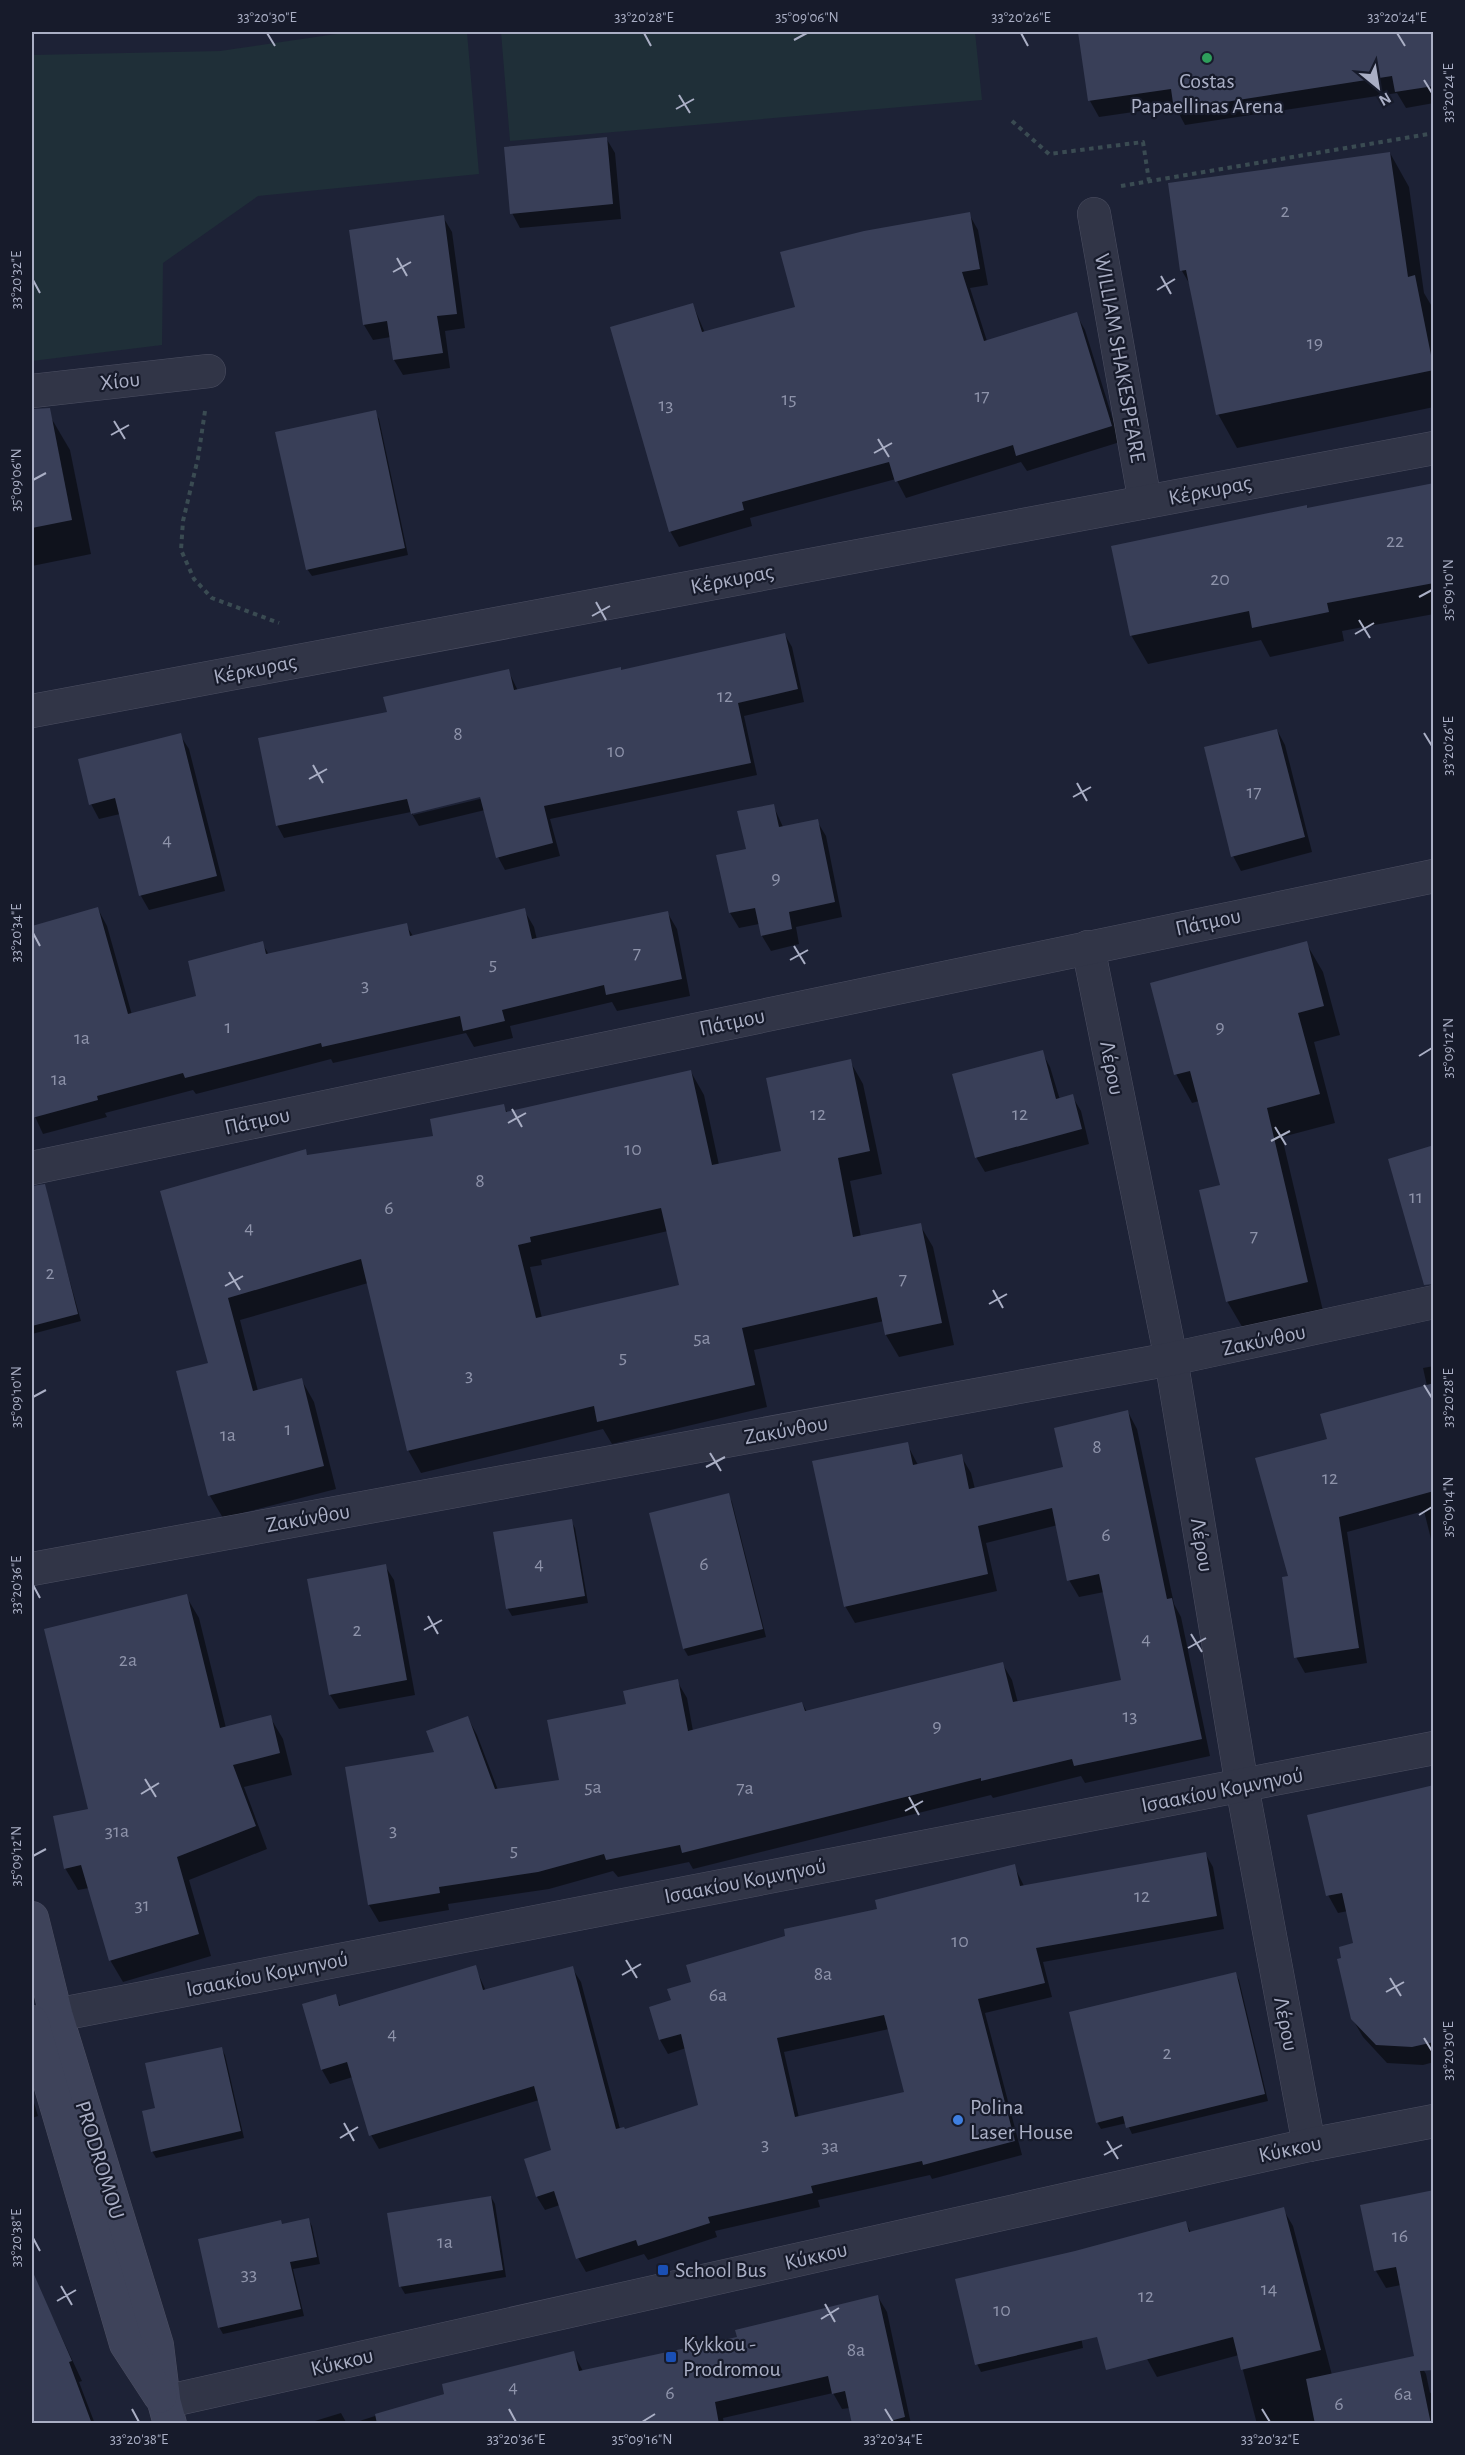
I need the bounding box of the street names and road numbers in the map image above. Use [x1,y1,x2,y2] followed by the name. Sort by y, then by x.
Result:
[1091,252,1149,465] street label: WILLIAM SHAKESPEARE
[99,368,141,394] street label: Χίου
[1167,471,1253,509] street label: Κέρκυρας
[689,560,775,598] street label: Κέρκυρας
[212,650,298,688] street label: Κέρκυρας
[1173,904,1243,940] street label: Πάτμου
[697,1004,767,1040] street label: Πάτμου
[1096,1039,1128,1097] street label: Λέρου
[222,1103,292,1139] street label: Πάτμου
[1220,1320,1308,1360] street label: Ζακύνθου
[742,1412,830,1448] street label: Ζακύνθου
[264,1500,352,1536] street label: Ζακύνθου
[1187,1516,1217,1574] street label: Λέρου
[1139,1764,1305,1816] street label: Ισαακίου Κομνηνού
[662,1855,828,1907] street label: Ισαακίου Κομνηνού
[184,1948,350,2000] street label: Ισαακίου Κομνηνού
[1270,1995,1302,2053] street label: Λέρου
[72,2098,128,2222] street label: PRODROMOU
[1257,2132,1323,2166] street label: Κύκκου
[782,2238,850,2274] street label: Κύκκου
[308,2344,376,2380] street label: Κύκκου

